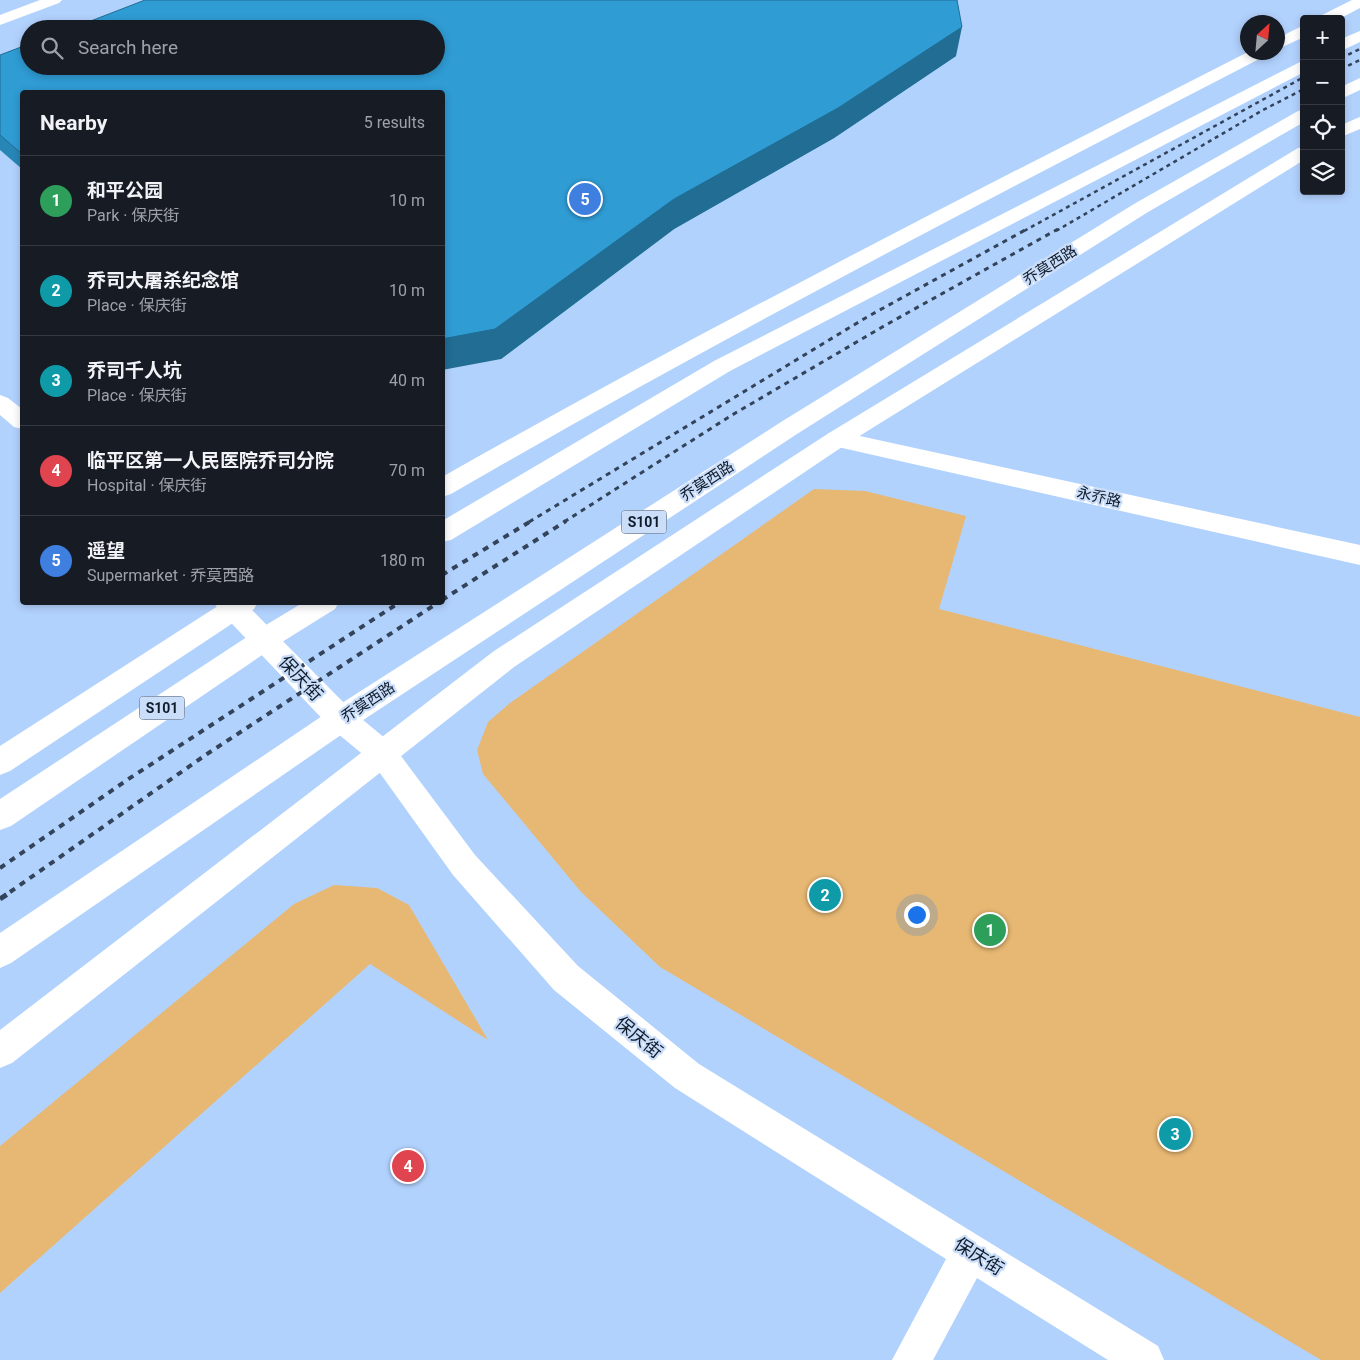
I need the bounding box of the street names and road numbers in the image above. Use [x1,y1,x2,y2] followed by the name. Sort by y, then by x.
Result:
[1020,241,1080,289] street label: 乔莫西路
[677,457,737,505] street label: 乔莫西路
[1075,483,1123,511] street label: 永乔路
[622,511,666,534] road number: S101
[275,651,327,705] street label: 保庆街
[338,678,398,726] street label: 乔莫西路
[140,696,184,720] road number: S101
[611,1012,667,1062] street label: 保庆街
[951,1233,1007,1279] street label: 保庆街

